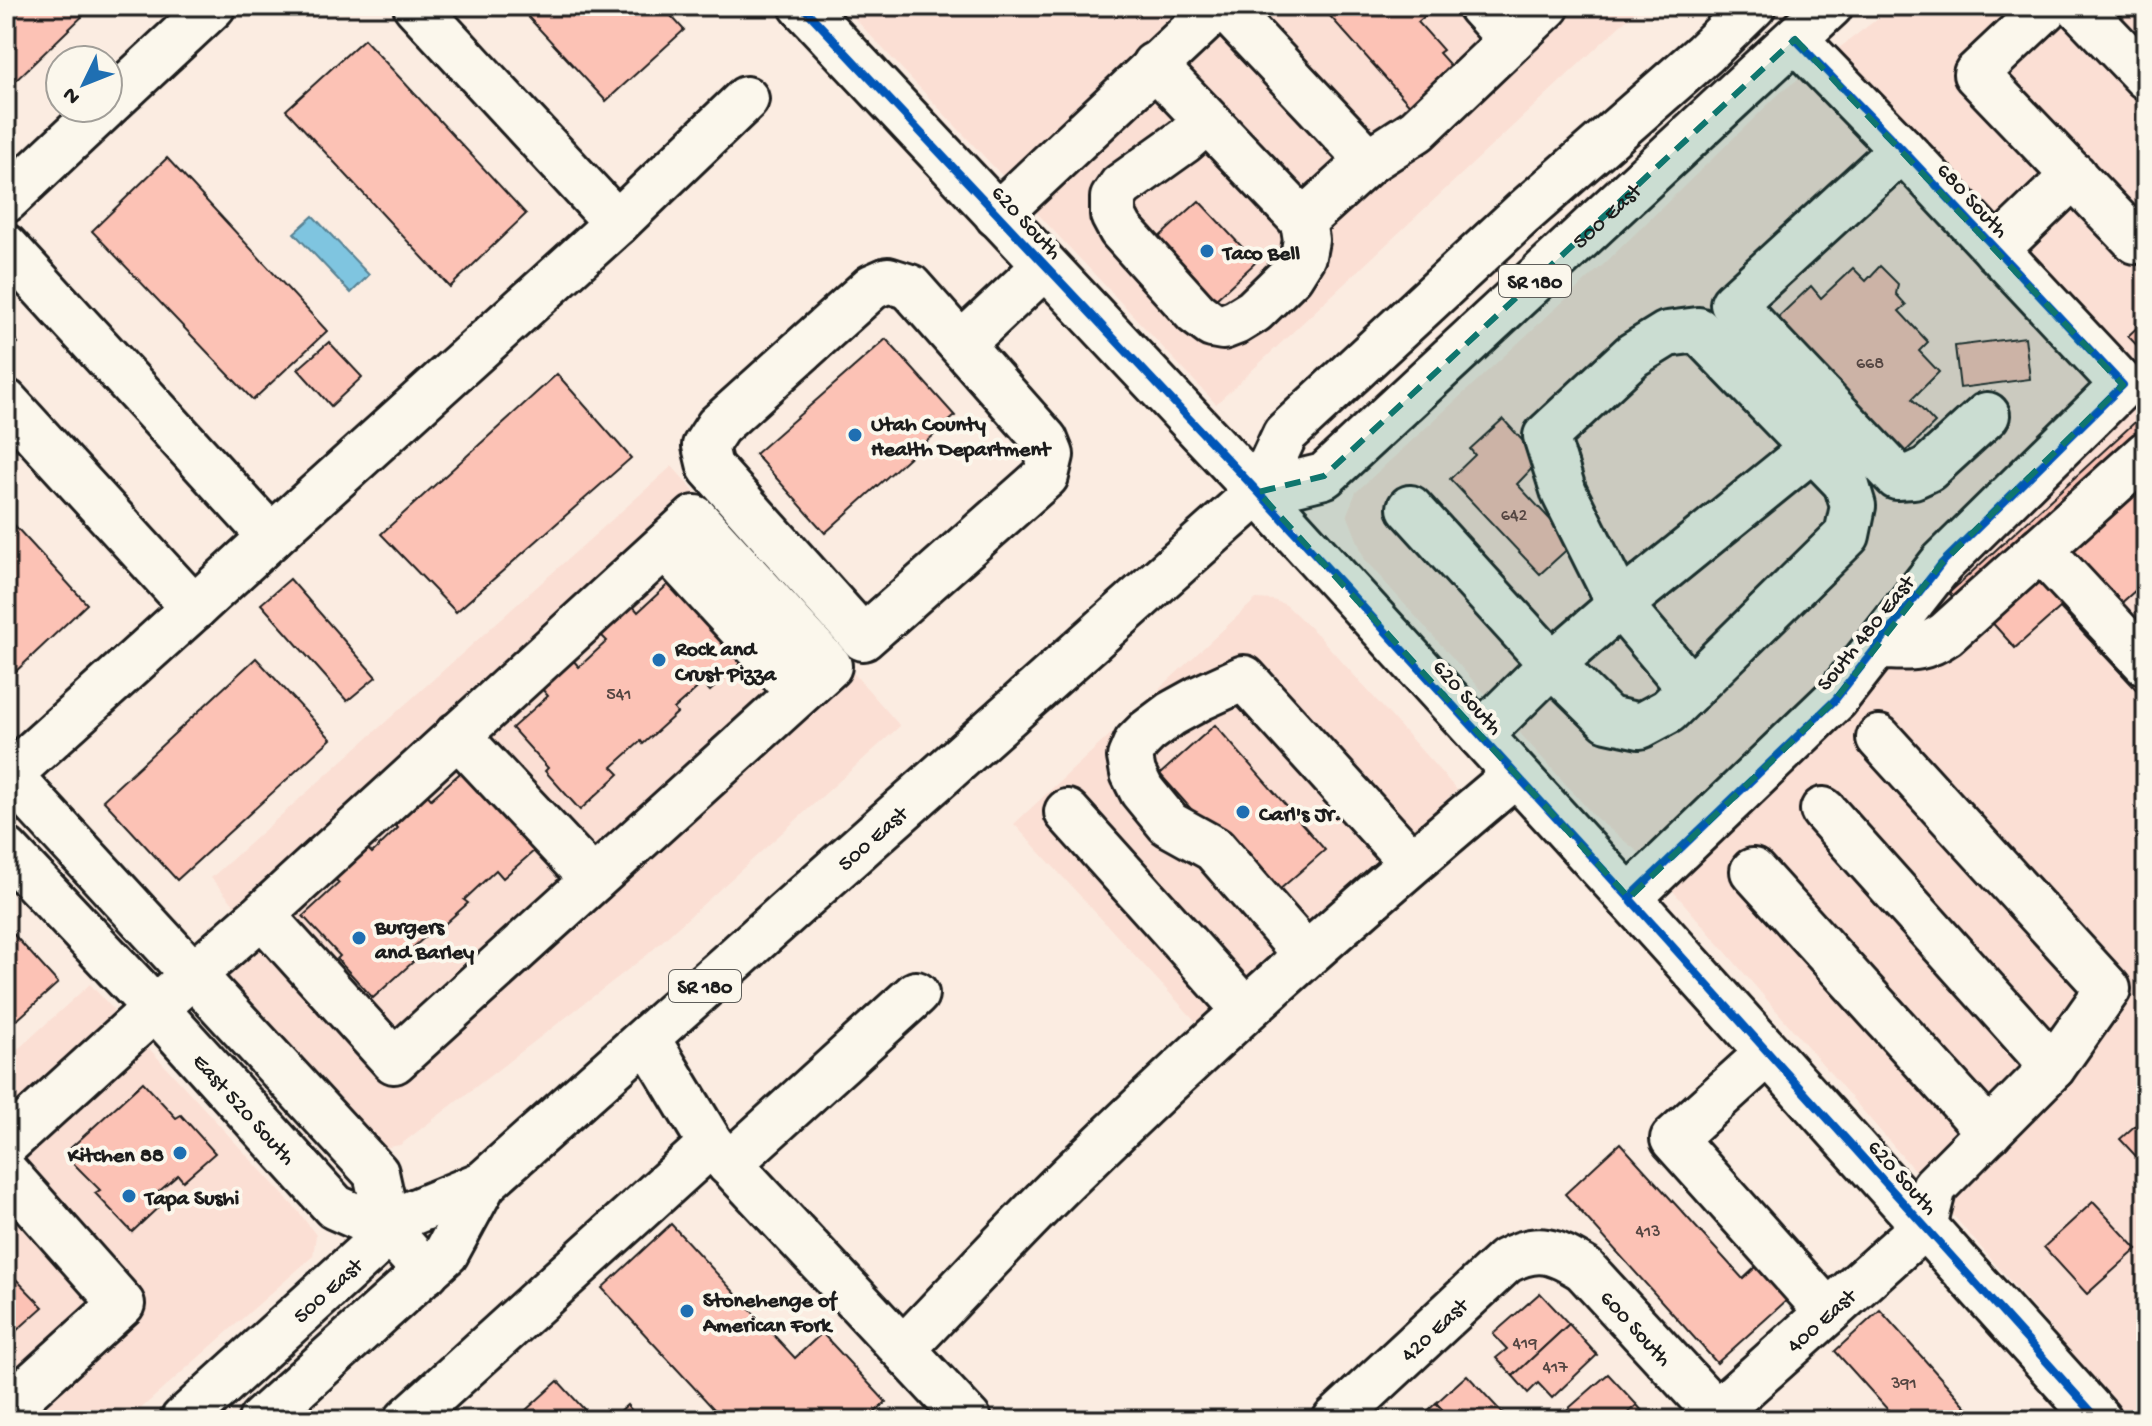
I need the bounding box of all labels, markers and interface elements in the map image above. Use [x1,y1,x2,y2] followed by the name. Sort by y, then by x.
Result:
[44,44,124,124] north arrow
[58,81,87,109] text: N
[1930,159,2013,245] street label: 680 South
[1568,178,1650,256] street label: 500 East
[984,181,1066,267] street label: 620 South
[1198,242,1216,260] marker: Taco Bell
[1221,242,1300,268] place label: Taco Bell
[1499,265,1571,297] road number: SR 180
[1856,354,1884,375] house number: 668
[871,413,1052,464] place label: Utah County Health Department
[846,426,864,444] marker: Utah County Health Department
[1501,506,1527,527] house number: 642
[1813,570,1923,698] street label: South 480 East
[674,638,778,689] place label: Rock and Crust Pizza
[650,651,668,669] marker: Rock and Crust Pizza
[1425,656,1507,742] street label: 620 South
[606,685,632,706] house number: 541
[834,801,916,878] street label: 500 East
[1234,803,1252,821] marker: Carl's Jr.
[1258,803,1341,829] place label: Carl's Jr.
[374,916,474,967] place label: Burgers and Barley
[350,929,368,947] marker: Burgers and Barley
[669,970,741,1002] road number: SR 180
[186,1050,300,1172] street label: East 520 South
[1860,1136,1942,1222] street label: 620 South
[67,1144,164,1170] place label: Kitchen 88
[171,1144,189,1162] marker: Kitchen 88
[120,1187,138,1205] marker: Tapa Sushi
[143,1187,239,1213] place label: Tapa Sushi
[1635,1222,1661,1243] house number: 413
[289,1253,371,1330] street label: 500 East
[1783,1283,1864,1360] street label: 400 East
[1593,1286,1676,1373] street label: 600 South
[702,1289,839,1340] place label: Stonehenge of American Fork
[1397,1293,1476,1369] street label: 420 East
[678,1302,696,1320] marker: Stonehenge of American Fork
[1513,1334,1537,1355] house number: 419
[1542,1358,1568,1379] house number: 417
[1890,1374,1917,1395] house number: 391

